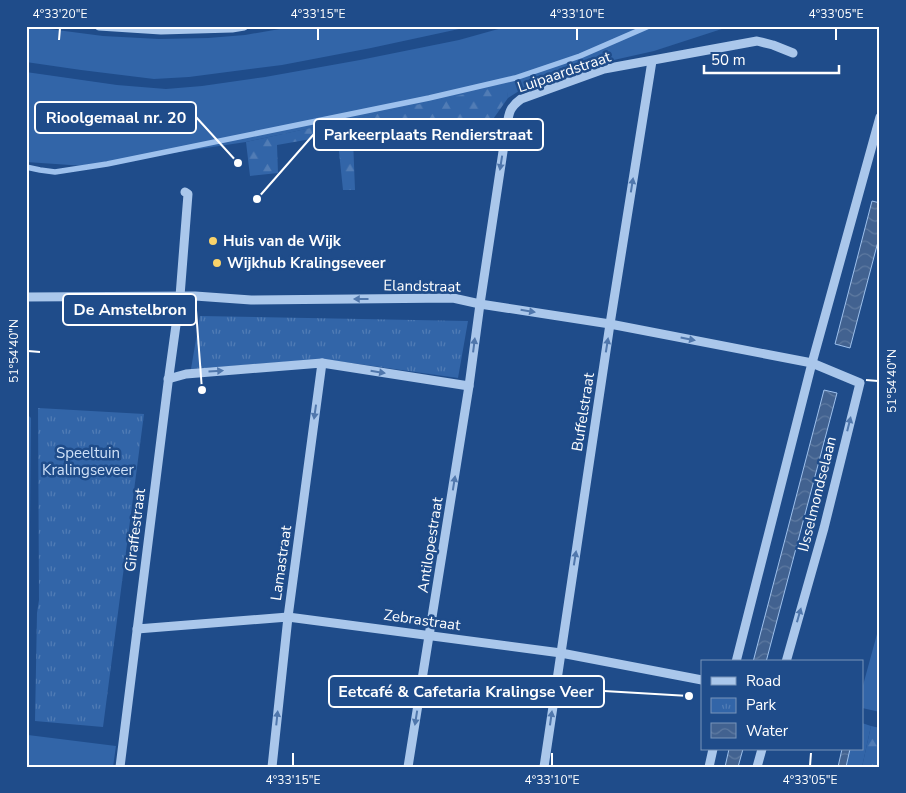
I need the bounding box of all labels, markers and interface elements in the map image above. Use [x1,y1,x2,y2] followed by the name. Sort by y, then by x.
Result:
[33,6,87,22] text: 4°33'20"E
[291,6,345,22] text: 4°33'15"E
[550,6,604,22] text: 4°33'10"E
[809,6,863,22] text: 4°33'05"E
[704,42,838,74] scale bar
[515,46,614,97] street label: Luipaardstraat
[711,50,746,70] text: 50 m
[35,102,196,133] callout: Rioolgemaal nr. 20
[46,107,186,129] text: Rioolgemaal nr. 20
[314,119,543,150] callout: Parkeerplaats Rendierstraat
[324,124,533,146] text: Parkeerplaats Rendierstraat
[497,156,505,172] one-way arrow
[629,176,637,192] one-way arrow
[223,231,342,251] place label: Huis van de Wijk
[207,235,219,247] marker: Huis van de Wijk
[227,253,386,273] place label: Wijkhub Kralingseveer
[211,257,223,269] marker: Wijkhub Kralingseveer
[383,275,462,297] street label: Elandstraat
[63,294,196,325] callout: De Amstelbron
[353,295,369,303] one-way arrow
[73,299,187,321] text: De Amstelbron
[520,308,536,316] one-way arrow
[6,319,22,383] text: 51°54'40"N
[680,335,695,343] one-way arrow
[471,337,479,353] one-way arrow
[603,337,611,353] one-way arrow
[884,349,900,413] text: 51°54'40"N
[209,367,225,375] one-way arrow
[370,369,386,377] one-way arrow
[567,371,599,453] street label: Buffelstraat
[311,404,319,420] one-way arrow
[846,416,854,431] one-way arrow
[793,434,841,554] street label: IJsselmondselaan
[42,443,135,480] park label: Speeltuin Kralingseveer
[450,475,458,491] one-way arrow
[120,486,150,573] street label: Giraffestraat
[413,495,448,594] street label: Antilopestraat
[266,523,296,602] street label: Lamastraat
[571,549,579,565] one-way arrow
[382,605,462,635] street label: Zebrastraat
[795,607,803,622] one-way arrow
[701,660,864,750] legend
[746,671,781,691] text: Road
[329,676,604,707] callout: Eetcafé & Cafetaria Kralingse Veer
[338,681,594,703] text: Eetcafé & Cafetaria Kralingse Veer
[746,695,776,715] text: Park
[273,710,281,726] one-way arrow
[412,710,420,726] one-way arrow
[547,710,555,726] one-way arrow
[746,721,789,741] text: Water
[266,772,320,788] text: 4°33'15"E
[525,772,579,788] text: 4°33'10"E
[783,772,837,788] text: 4°33'05"E

